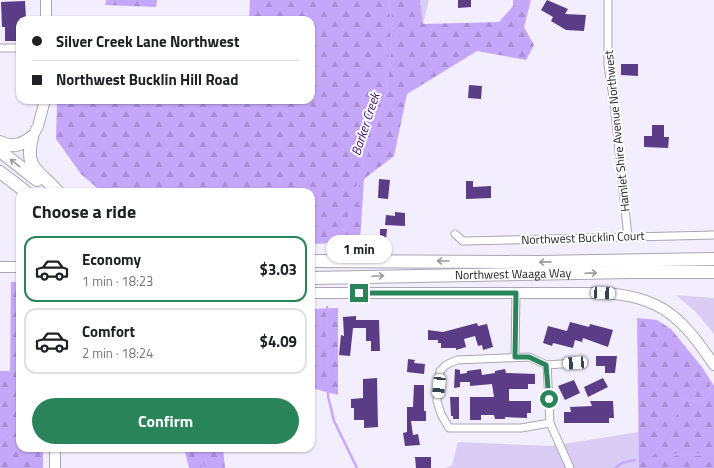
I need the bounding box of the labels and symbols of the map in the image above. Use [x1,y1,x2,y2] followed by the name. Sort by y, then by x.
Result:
[598,49,634,213] street label: Hamlet Shire Avenue Northwest
[345,88,385,158] water label: Barker Creek
[10,159,21,167] one-way arrow
[521,226,646,249] street label: Northwest Bucklin Court
[326,235,392,263] callout: 1 min
[437,257,450,265] one-way arrow
[539,258,552,266] one-way arrow
[455,263,571,284] street label: Northwest Waaga Way
[584,269,597,277] one-way arrow
[371,272,384,279] one-way arrow
[350,284,368,302] route end
[591,286,615,300] car
[563,356,587,370] car
[432,373,446,399] car
[540,390,558,408] route start

